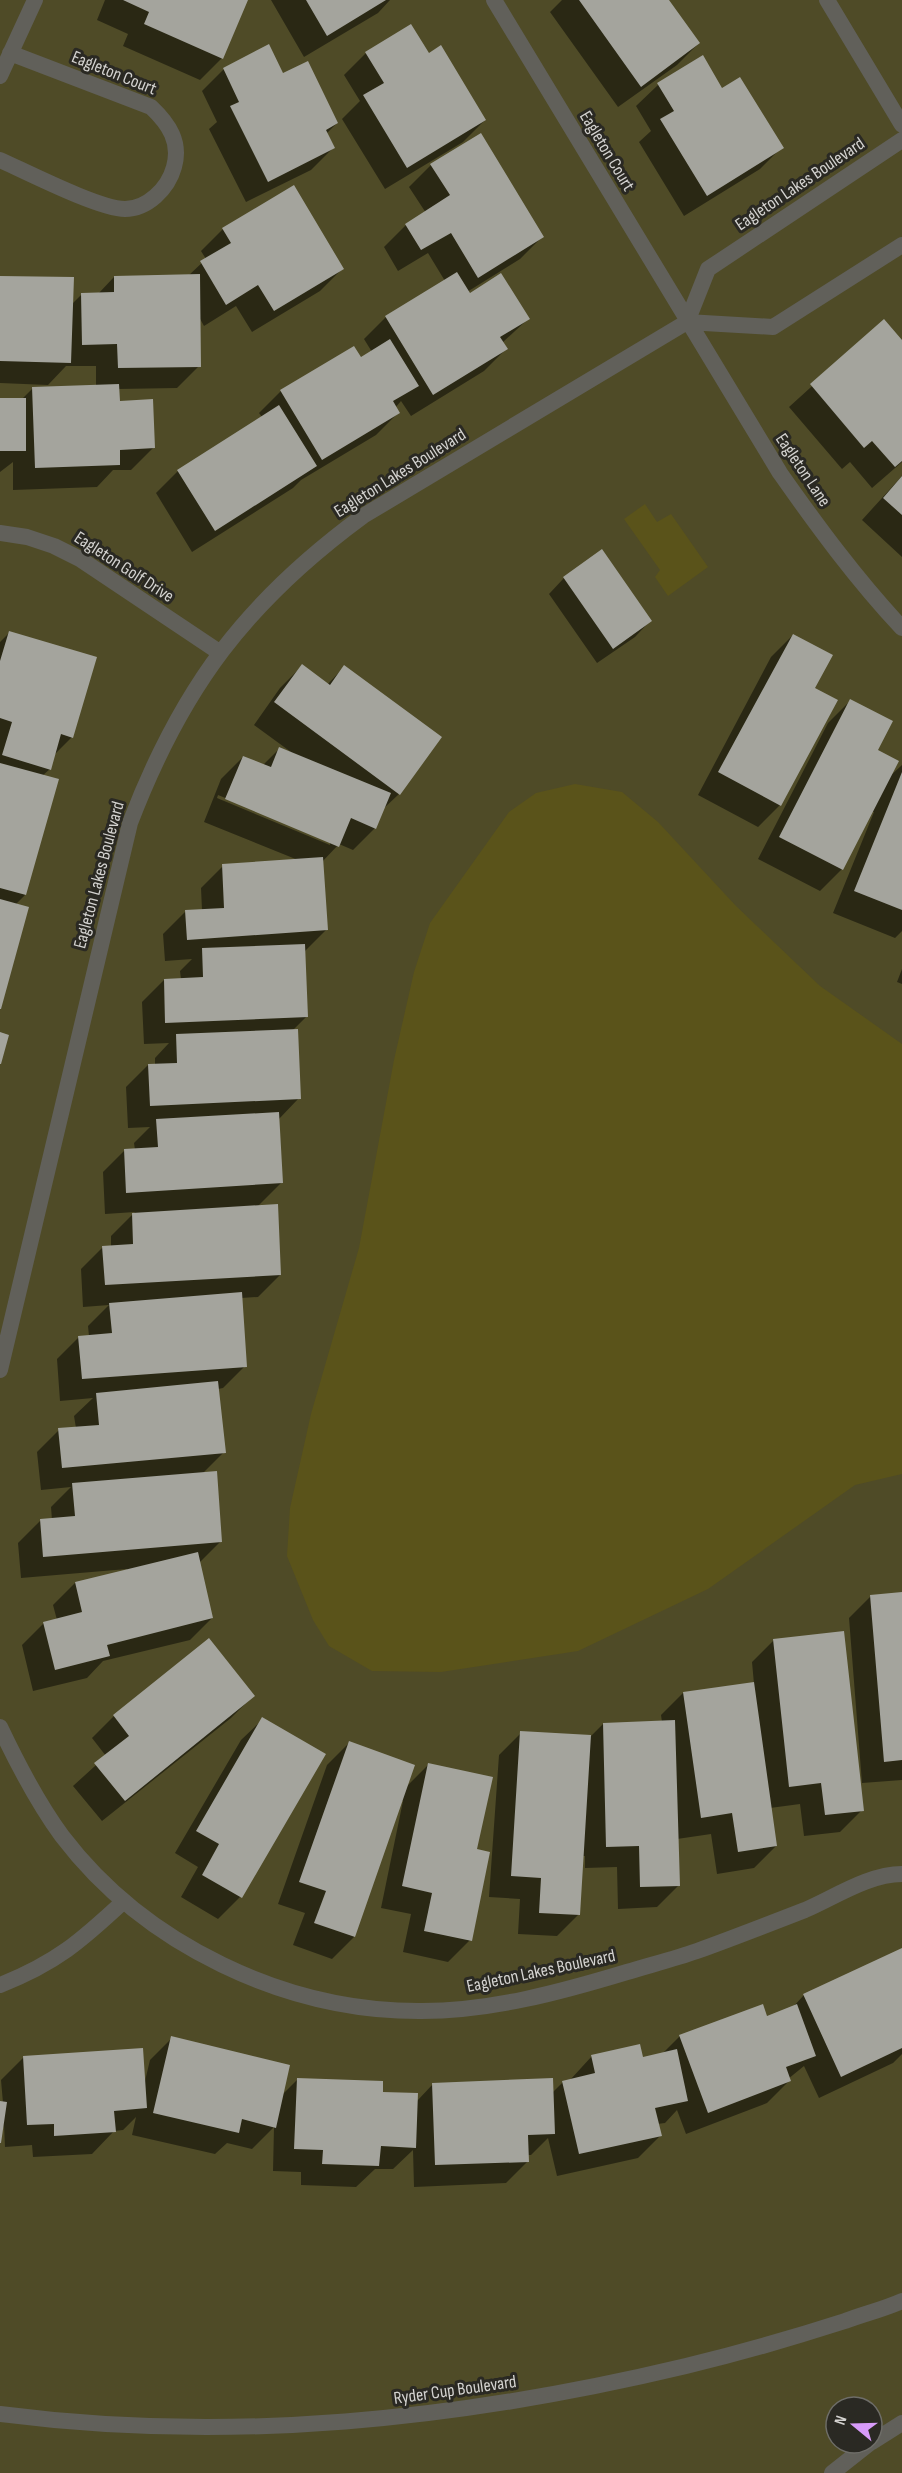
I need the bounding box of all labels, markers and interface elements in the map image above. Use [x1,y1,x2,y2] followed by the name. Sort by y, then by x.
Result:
[69,46,160,100] street label: Eagleton Court
[575,107,639,195] street label: Eagleton Court
[731,133,869,235] street label: Eagleton Lakes Boulevard
[330,424,470,522] street label: Eagleton Lakes Boulevard
[771,429,835,511] street label: Eagleton Lane
[70,527,178,607] street label: Eagleton Golf Drive
[69,799,129,951] street label: Eagleton Lakes Boulevard
[465,1945,617,1997] street label: Eagleton Lakes Boulevard
[392,2371,518,2409] street label: Ryder Cup Boulevard
[824,2395,884,2455] north arrow
[831,2413,852,2428] text: N

